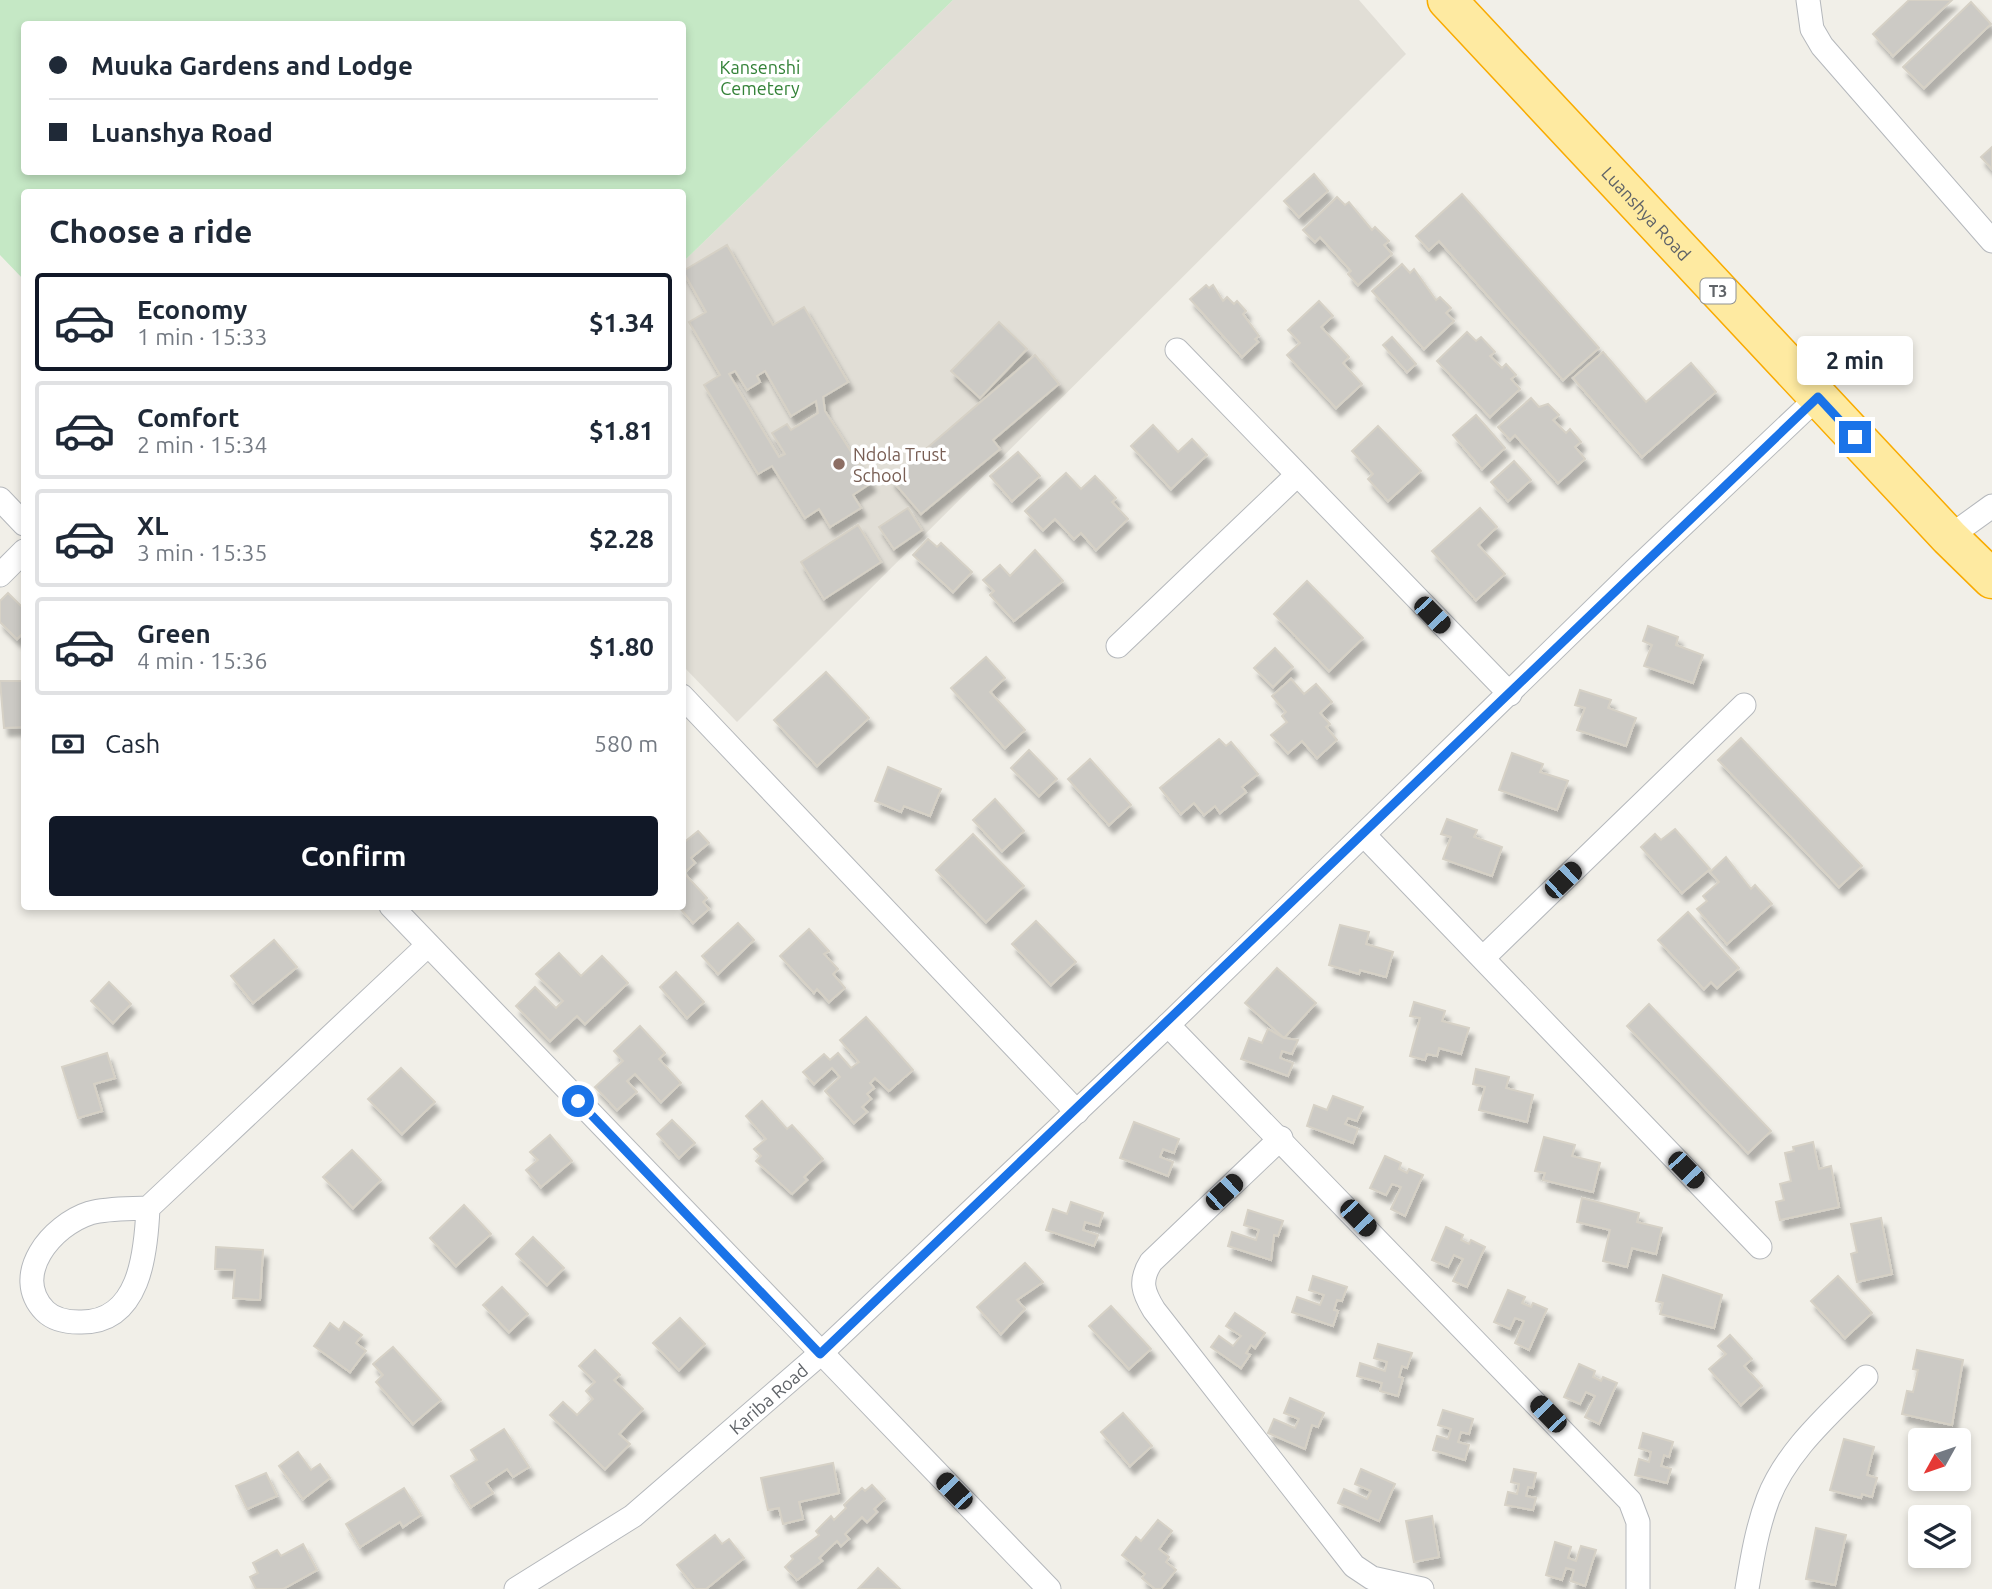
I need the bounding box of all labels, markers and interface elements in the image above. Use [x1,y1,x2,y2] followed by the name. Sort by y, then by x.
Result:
[91,51,413,80] text: Muuka Gardens and Lodge
[720,57,800,98] park label: Kansenshi Cemetery
[91,118,273,147] text: Luanshya Road
[1598,162,1695,264] street label: Luanshya Road
[49,213,252,249] text: Choose a ride
[1700,278,1736,304] road number: T3
[53,291,116,354] icon: car
[137,295,247,324] text: Economy
[589,308,654,337] text: $1.34
[137,324,268,349] text: 1 min · 15:33
[1797,336,1913,384] callout: 2 min
[1826,348,1884,373] text: 2 min
[53,399,116,462] icon: car
[137,403,240,432] text: Comfort
[589,416,654,445] text: $1.81
[1839,421,1871,453] route end
[137,432,268,457] text: 2 min · 15:34
[853,444,946,485] place label: Ndola Trust School
[831,456,847,472] marker: Ndola Trust School
[53,507,116,570] icon: car
[137,511,168,540] text: XL
[589,524,654,553] text: $2.28
[137,540,268,565] text: 3 min · 15:35
[1410,593,1455,637] car
[53,615,116,678] icon: car
[137,619,211,648] text: Green
[589,632,654,661] text: $1.80
[137,648,268,673] text: 4 min · 15:36
[49,725,87,763] icon: cash
[105,729,160,758] text: Cash
[594,731,658,756] text: 580 m
[49,816,658,896] button: Confirm
[1541,858,1586,902] car
[562,1085,594,1117] route start
[1664,1148,1709,1192] car
[1202,1170,1247,1214] car
[1336,1196,1381,1240] car
[725,1359,812,1438] street label: Kariba Road
[1526,1392,1571,1436] car
[1908,1428,1970,1491] north arrow
[1908,1428,1971,1568] map controls
[932,1469,977,1513] car
[1908,1505,1971,1568] button: layers

